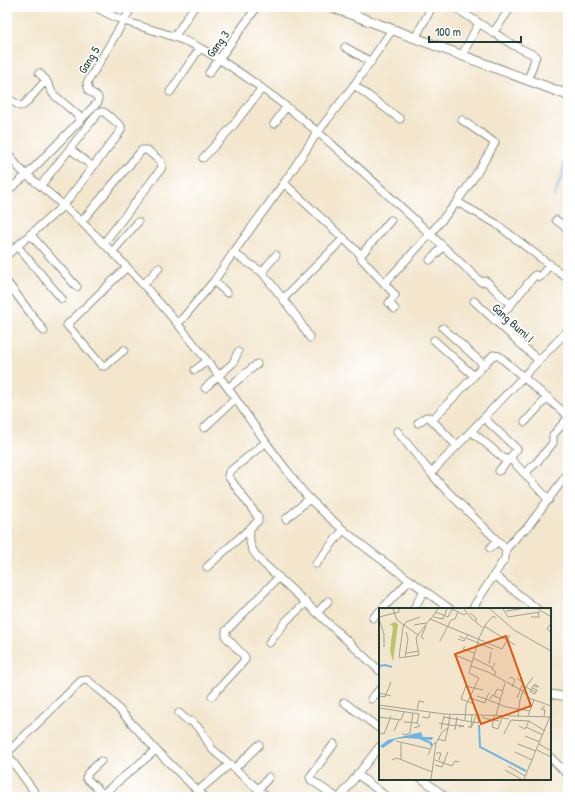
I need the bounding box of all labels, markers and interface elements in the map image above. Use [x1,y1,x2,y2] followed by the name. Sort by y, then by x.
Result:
[429,18,521,44] scale bar
[435,23,461,40] text: 100 m
[202,27,233,61] street label: Gang 3
[74,43,103,77] street label: Gang 5
[489,299,538,346] street label: Gang Bumi I
[379,608,551,780] inset map

